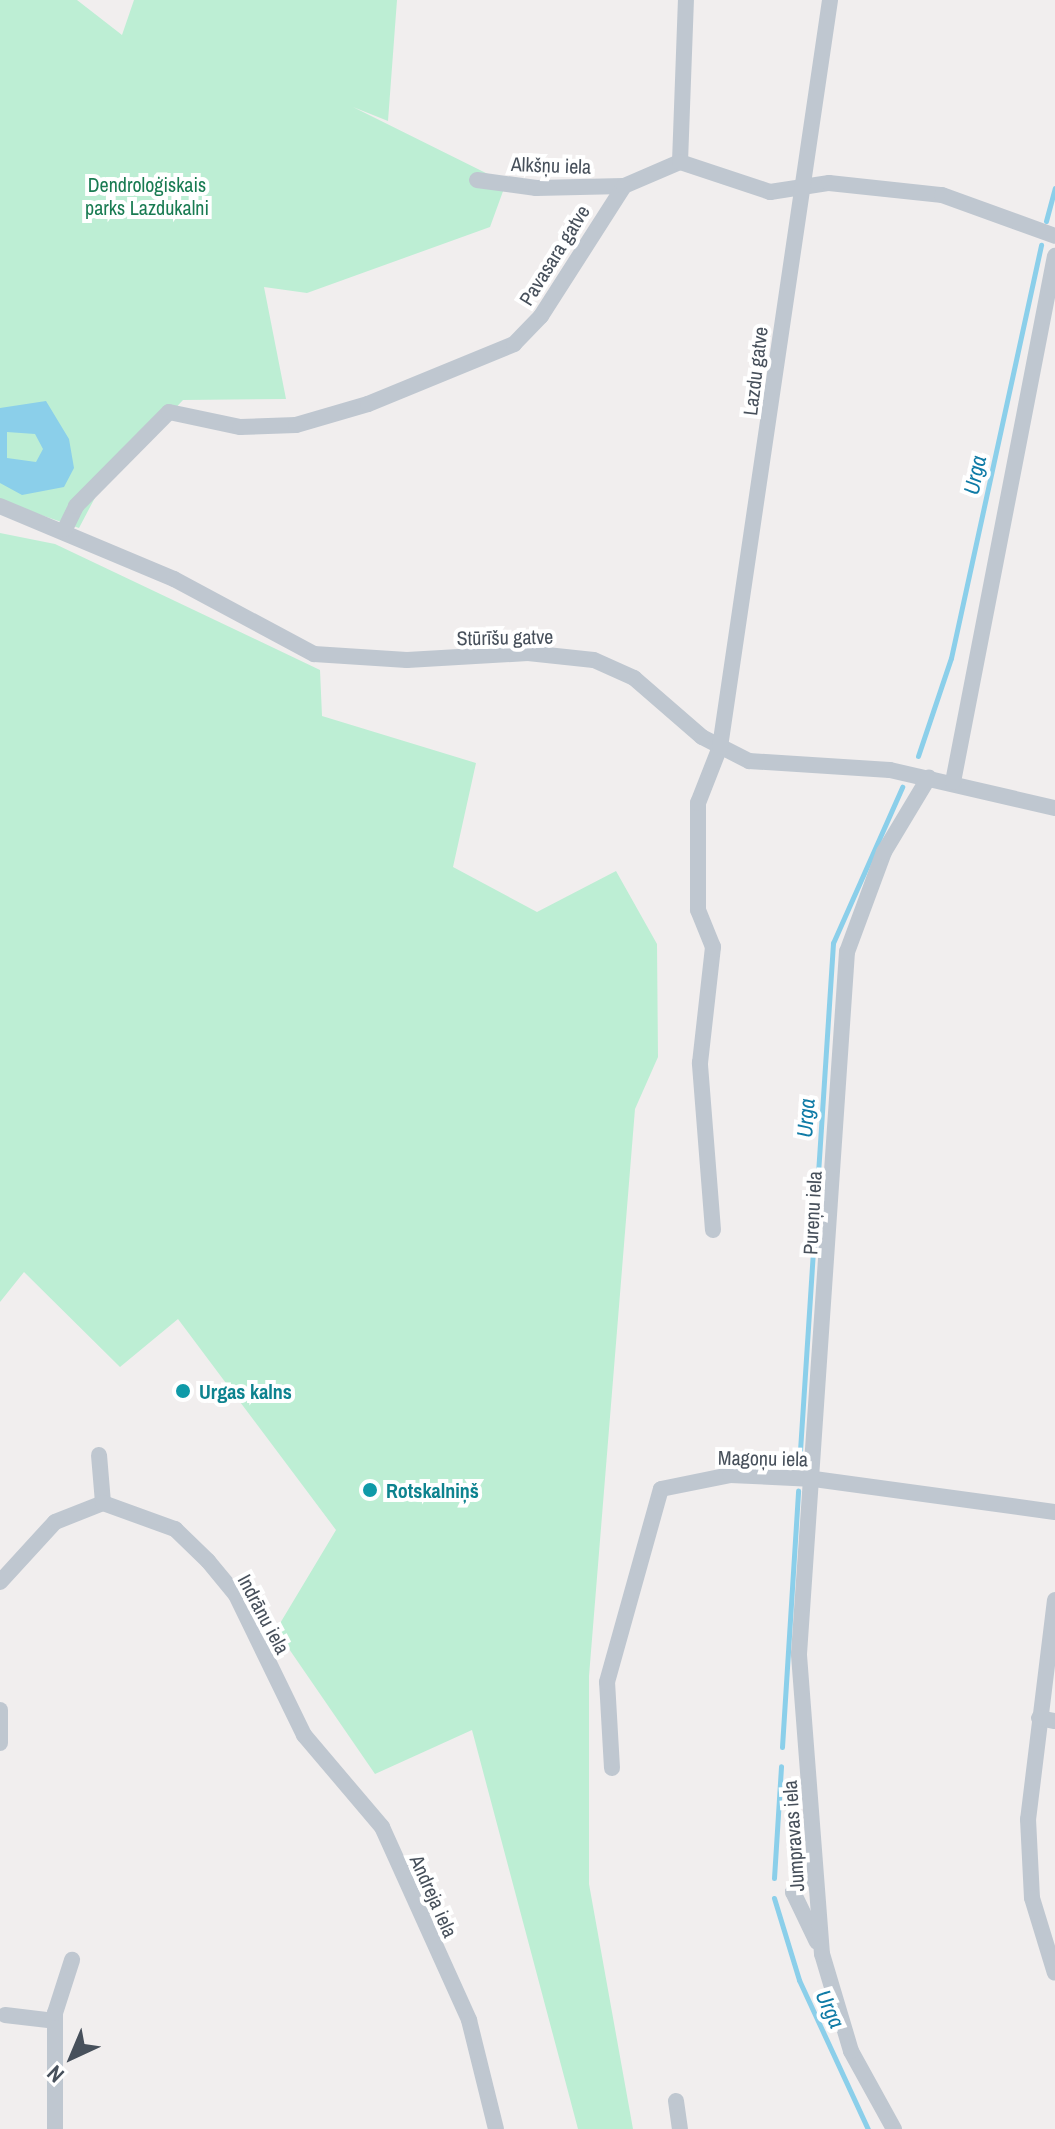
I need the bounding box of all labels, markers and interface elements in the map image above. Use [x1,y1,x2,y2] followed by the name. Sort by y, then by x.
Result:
[510,152,592,178] street label: Alkšņu iela
[85,173,209,220] park label: Dendroloģiskais parks Lazdukalni
[514,200,594,310] street label: Pavasara gatve
[738,325,772,417] street label: Lazdu gatve
[958,453,992,497] water label: Urga
[456,624,554,650] street label: Stūrīšu gatve
[791,1098,821,1138] water label: Urga
[798,1170,826,1256] street label: Pureņu iela
[199,1379,292,1403] place label: Urgas kalns
[174,1382,192,1400] marker: Urgas kalns
[718,1445,808,1471] street label: Magoņu iela
[386,1478,479,1502] place label: Rotskalniņš
[361,1481,379,1499] marker: Rotskalniņš
[233,1570,295,1658] street label: Indrānu iela
[777,1780,809,1892] street label: Jumpravas iela
[405,1851,463,1941] street label: Andreja iela
[810,1986,850,2032] water label: Urga
[32,2017,112,2097] north arrow
[40,2059,70,2090] text: N

